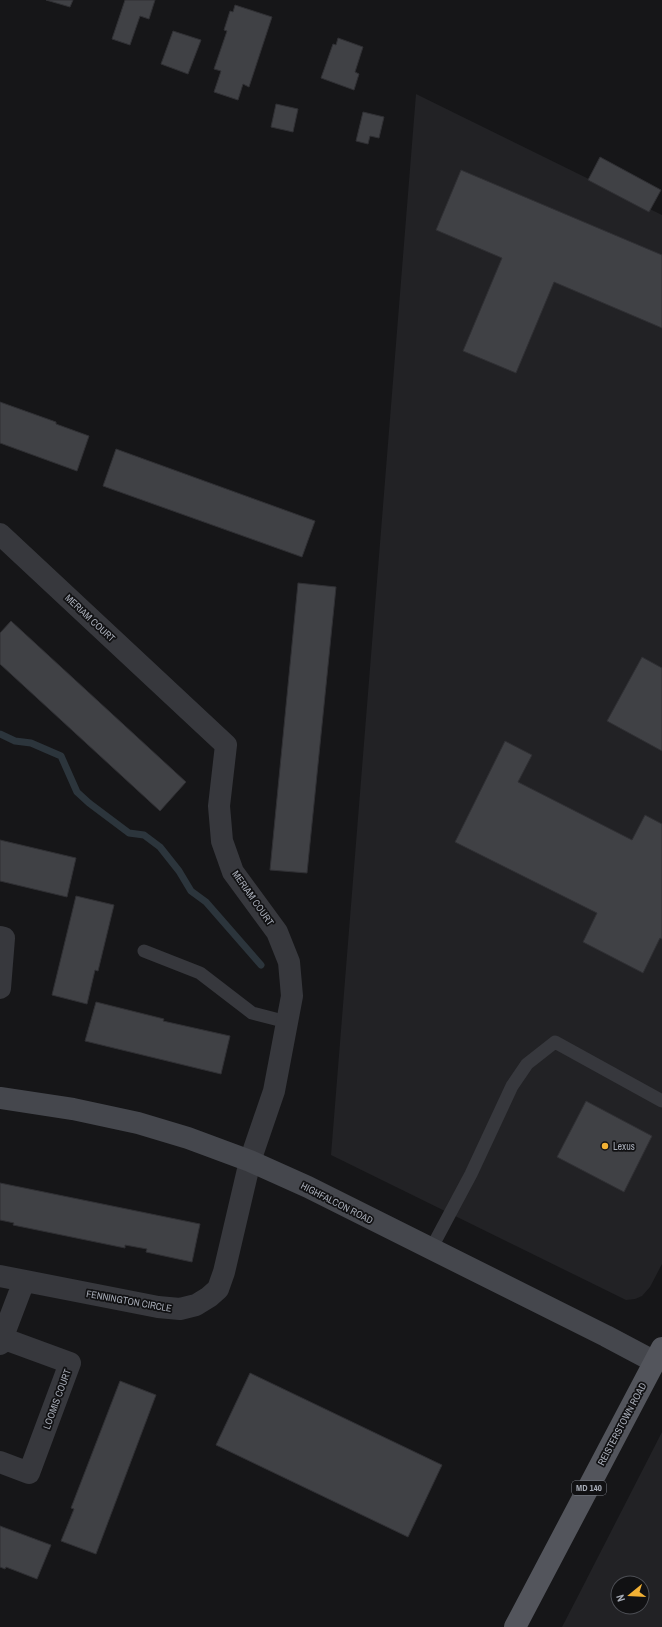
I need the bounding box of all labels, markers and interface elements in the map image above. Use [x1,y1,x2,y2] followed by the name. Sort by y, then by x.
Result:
[62,591,118,645] street label: MERIAM COURT
[229,868,277,928] street label: MERIAM COURT
[613,1140,635,1153] place label: Lexus
[600,1141,610,1151] marker: Lexus
[299,1179,375,1227] street label: HIGHFALCON ROAD
[85,1287,173,1315] street label: FENNINGTON CIRCLE
[40,1367,74,1431] street label: LOOMIS COURT
[595,1380,649,1468] street label: REISTERSTOWN ROAD
[572,1481,606,1495] road number: MD 140
[610,1575,650,1615] north arrow
[613,1593,628,1603] text: N

